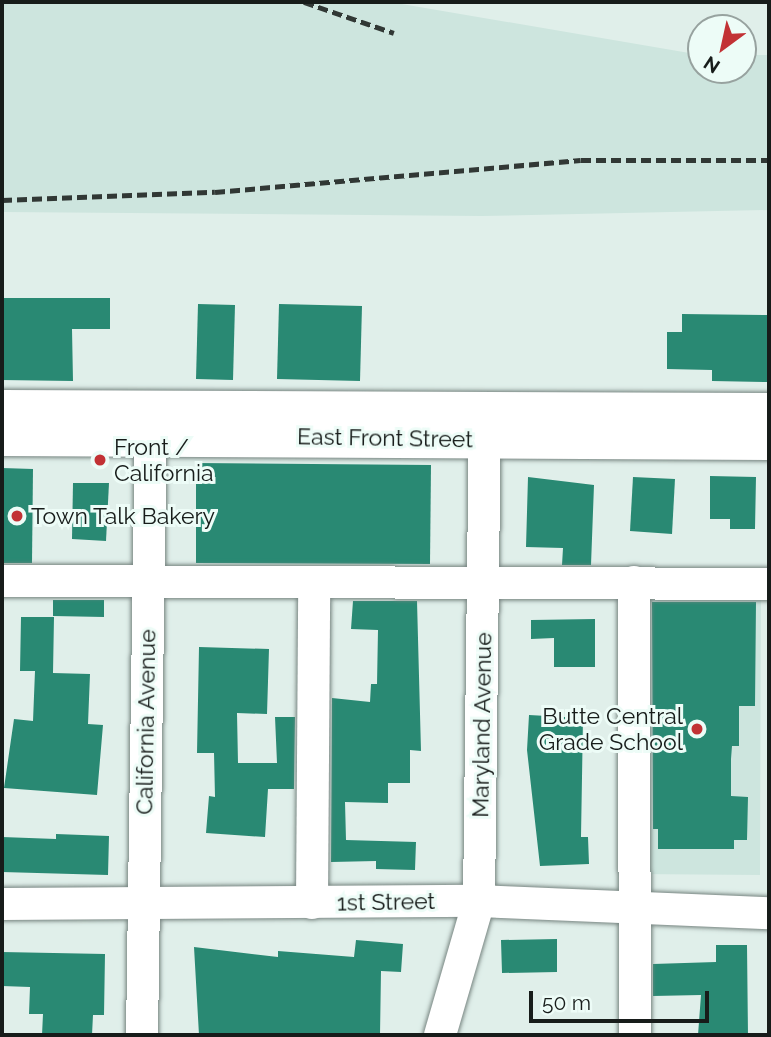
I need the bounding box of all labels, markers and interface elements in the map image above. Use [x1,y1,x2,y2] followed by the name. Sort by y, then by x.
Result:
[687,14,757,84] north arrow
[700,52,724,78] text: N
[297,423,473,453] street label: East Front Street
[114,433,214,487] place label: Front / California
[92,452,108,468] marker: Front / California
[31,502,216,530] place label: Town Talk Bakery
[9,508,25,524] marker: Town Talk Bakery
[131,629,161,815] street label: California Avenue
[467,632,497,818] street label: Maryland Avenue
[539,702,683,756] place label: Butte Central Grade School
[689,721,705,737] marker: Butte Central Grade School
[337,887,435,917] street label: 1st Street
[533,978,713,1022] scale bar
[542,990,591,1015] text: 50 m

